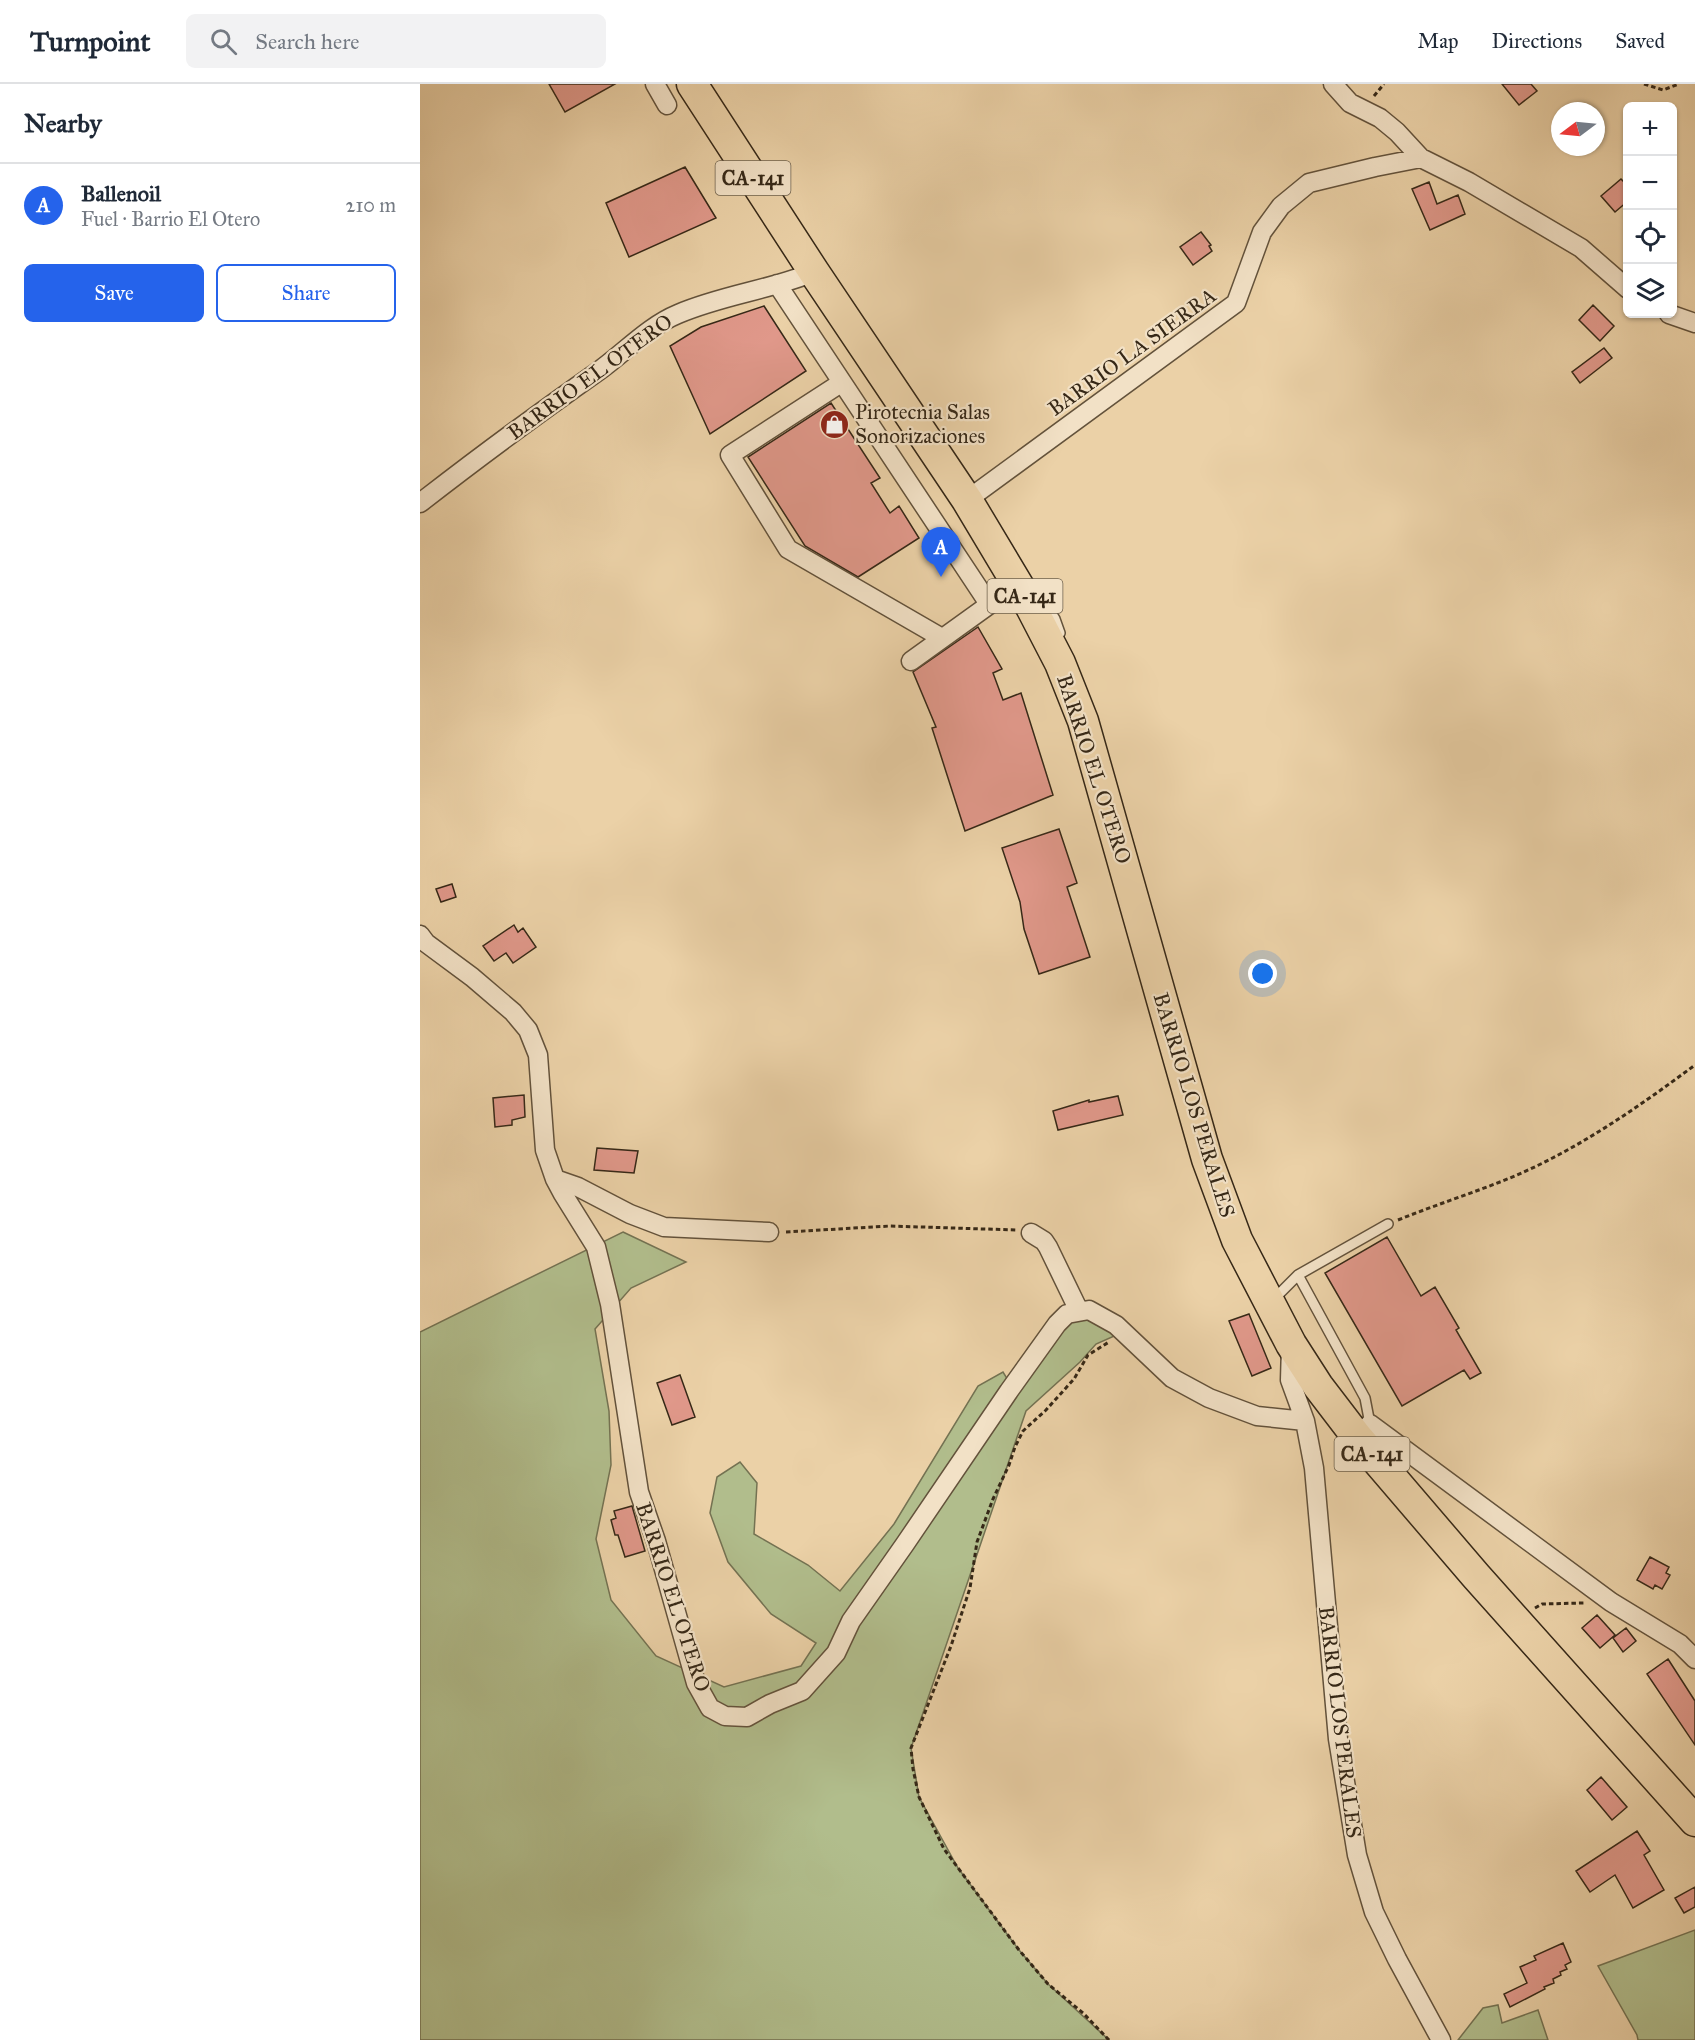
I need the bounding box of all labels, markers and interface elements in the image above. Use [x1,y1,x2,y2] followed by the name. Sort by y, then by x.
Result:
[186,14,606,68] search box
[30,24,150,59] text: Turnpoint
[207,25,240,58] icon: search
[255,28,359,55] text: Search here
[1418,28,1459,54] text: Map
[1492,28,1582,54] text: Directions
[1615,28,1665,54] text: Saved
[1551,102,1605,156] north arrow
[1623,102,1677,318] map controls
[1623,102,1677,156] button: +
[24,107,102,139] text: Nearby
[1623,156,1677,210] button: −
[716,161,790,195] road number: CA-141
[81,180,161,207] text: Ballenoil
[37,193,50,217] text: A
[346,193,396,217] text: 210 m
[81,207,260,231] text: Fuel · Barrio El Otero
[1623,210,1677,264] button: locate
[24,264,204,322] button: Save
[216,264,396,322] button: Share
[1623,264,1677,318] button: layers
[1043,282,1221,422] street label: BARRIO LA SIERRA
[502,308,678,446] street label: BARRIO EL OTERO
[855,399,990,449] place label: Pirotecnia Salas Sonorizaciones
[818,408,850,440] shop icon: Pirotecnia Salas Sonorizaciones
[922,528,960,577] pin: A
[988,579,1062,613] road number: CA-141
[1051,671,1137,867] street label: BARRIO EL OTERO
[1248,959,1277,988] your location
[1147,990,1241,1220] street label: BARRIO LOS PERALES
[1334,1437,1410,1471] road number: CA-141
[630,1499,716,1695] street label: BARRIO EL OTERO
[1313,1605,1367,1839] street label: BARRIO LOS PERALES

